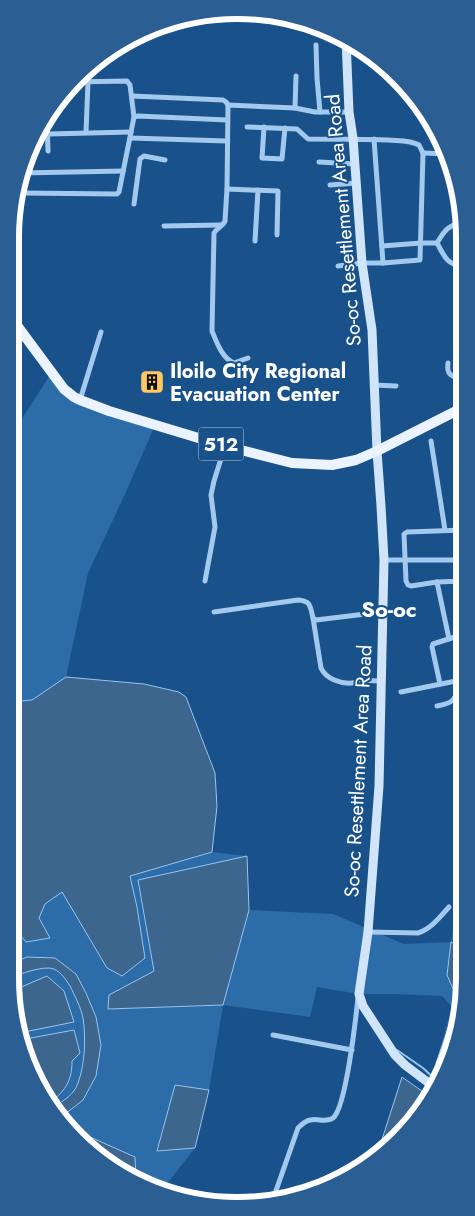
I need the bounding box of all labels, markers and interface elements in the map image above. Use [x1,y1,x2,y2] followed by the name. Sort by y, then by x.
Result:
[318,93,369,347] street label: So-oc Resettlement Area Road
[170,357,346,409] place label: Iloilo City Regional Evacuation Center
[139,369,165,395] building icon: Iloilo City Regional Evacuation Center
[198,428,244,460] road number: 512
[361,593,417,625] district label: So-oc
[337,644,380,898] street label: So-oc Resettlement Area Road

